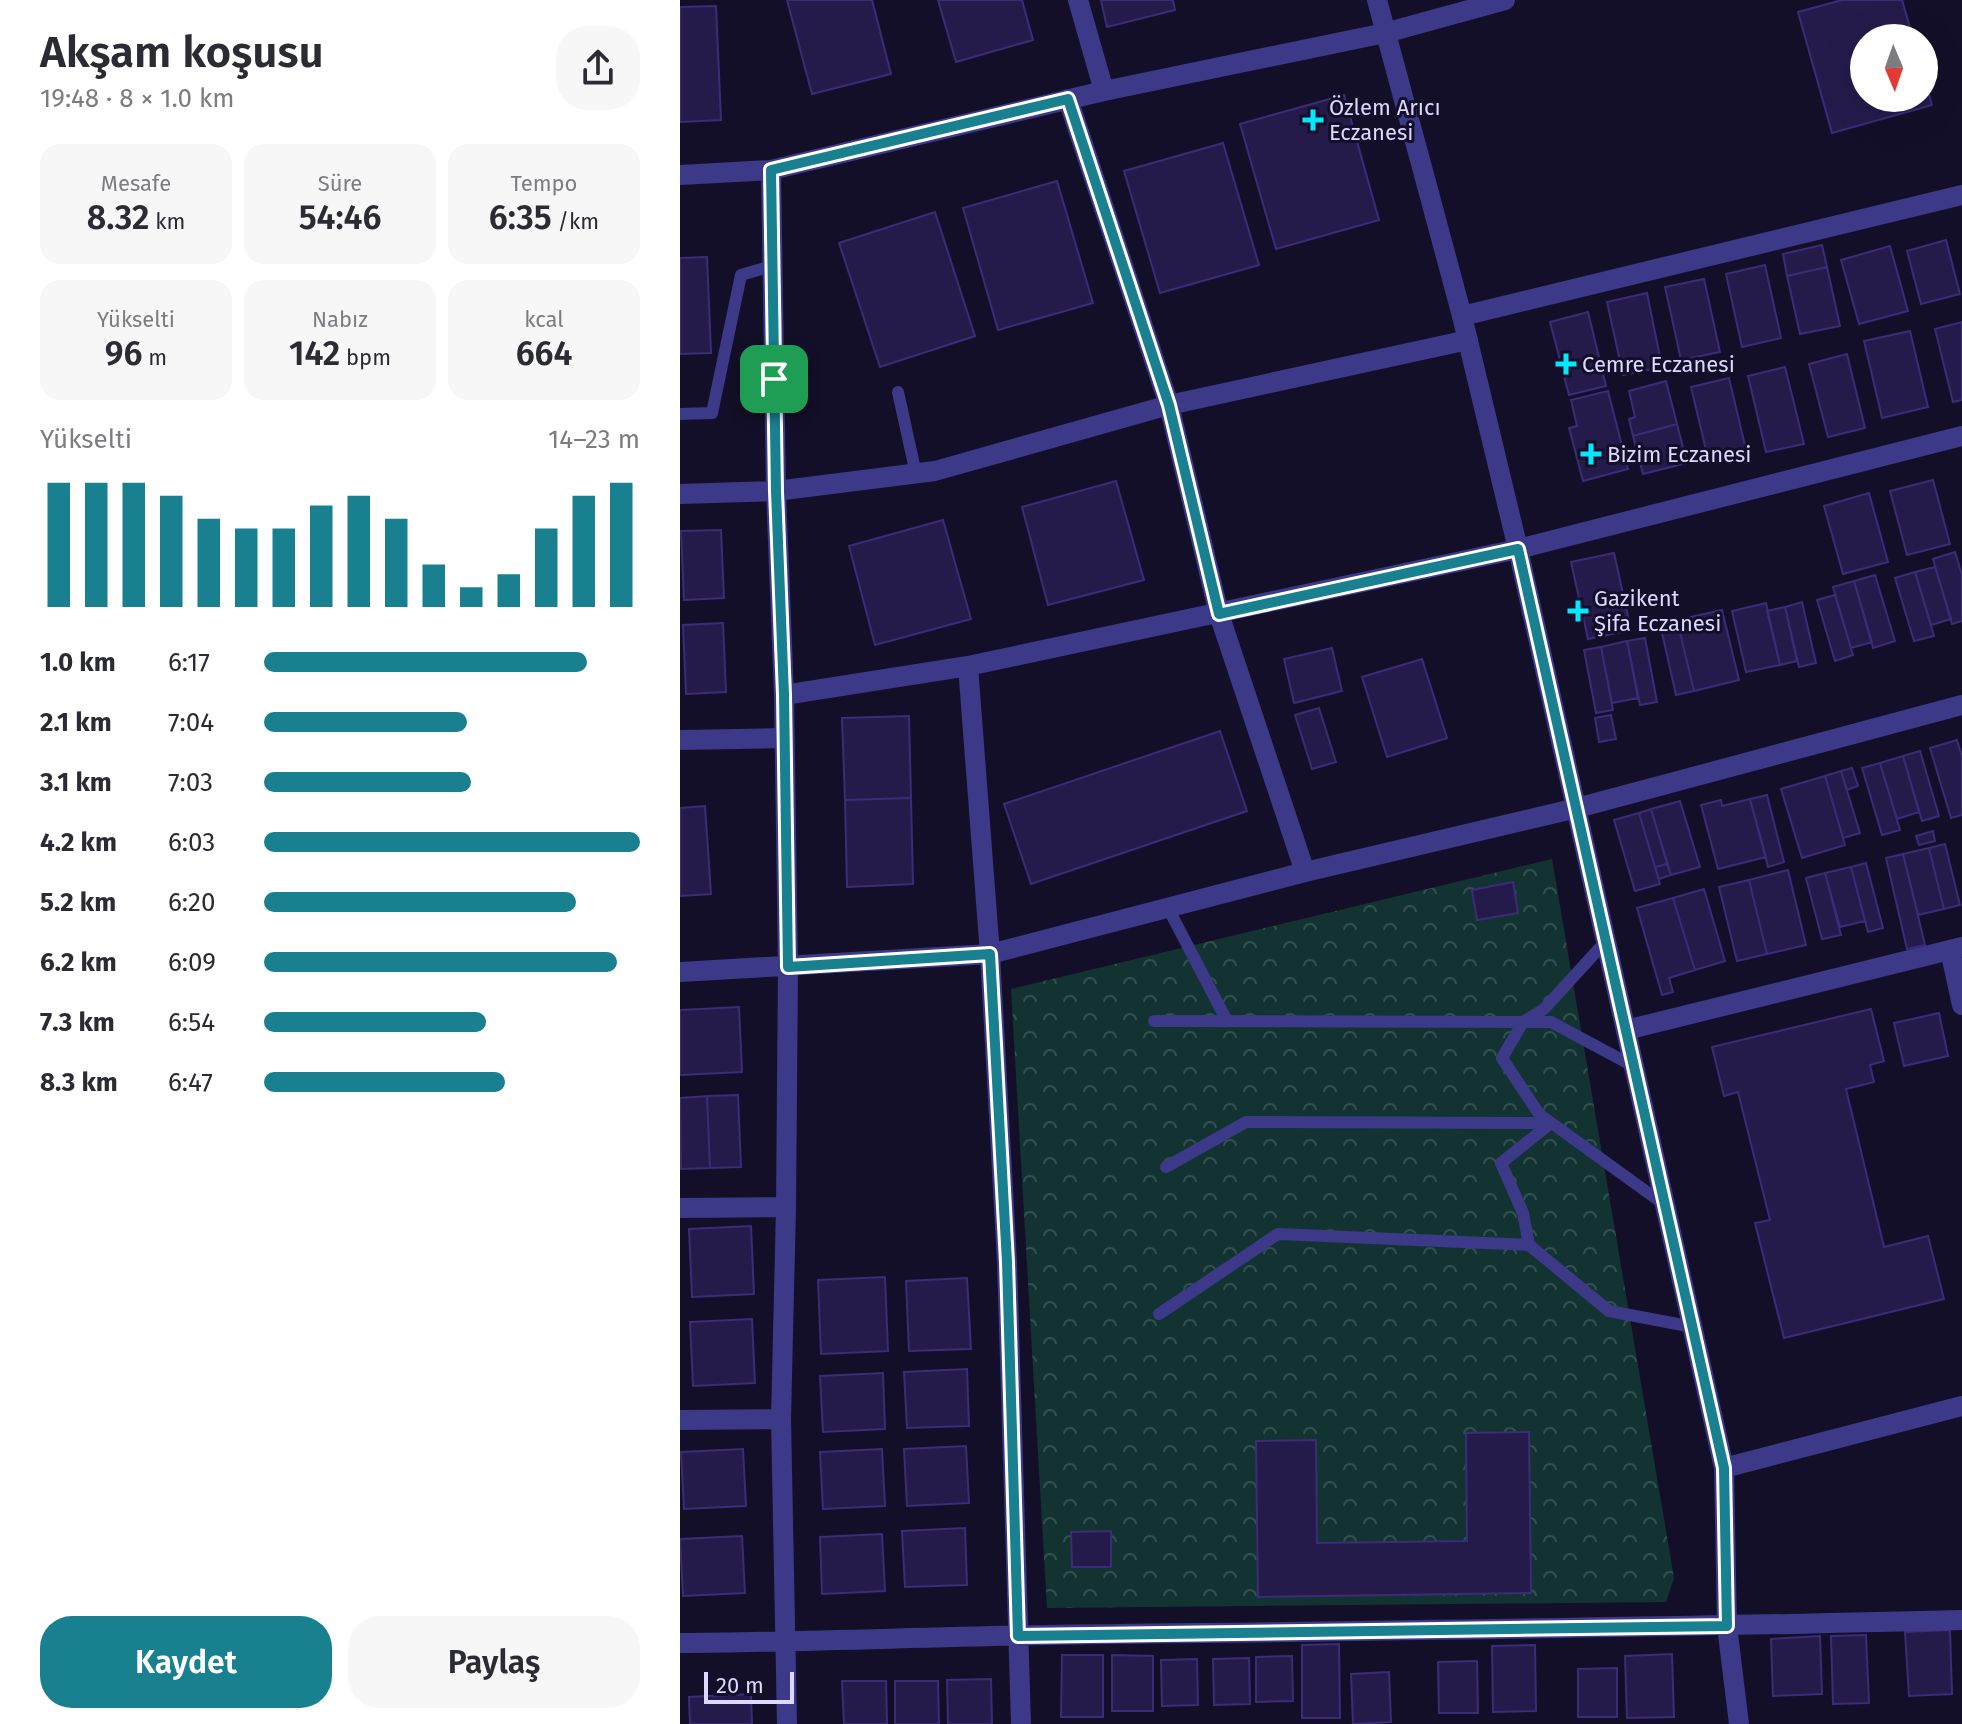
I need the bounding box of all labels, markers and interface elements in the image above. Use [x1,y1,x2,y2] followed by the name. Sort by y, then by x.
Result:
[1850,24,1938,112] north arrow
[1850,24,1938,112] map controls
[40,26,324,79] text: Akşam koşusu
[556,26,640,110] button: share
[40,83,234,114] text: 19:48 · 8 × 1.0 km
[1329,94,1441,146] place label: Özlem Arıcı Eczanesi
[1304,111,1322,129] marker: Özlem Arıcı Eczanesi
[101,170,171,197] text: Mesafe
[318,170,362,197] text: Süre
[511,170,577,197] text: Tempo
[87,197,149,238] text: 8.32
[299,197,381,238] text: 54:46
[489,197,552,238] text: 6:35
[149,208,185,235] text: km
[552,208,599,235] text: /km
[97,306,175,333] text: Yükselti
[312,306,368,333] text: Nabız
[524,306,564,333] text: kcal
[105,333,143,374] text: 96
[289,333,340,374] text: 142
[516,333,572,374] text: 664
[143,344,167,371] text: m
[340,344,391,371] text: bpm
[740,345,808,413] pin
[1582,351,1735,378] place label: Cemre Eczanesi
[1557,355,1575,373] marker: Cemre Eczanesi
[752,357,796,401] icon: arrive
[40,424,132,455] text: Yükselti
[548,424,640,455] text: 14–23 m
[1607,441,1752,468] place label: Bizim Eczanesi
[1582,445,1600,463] marker: Bizim Eczanesi
[1594,585,1721,637] place label: Gazikent Şifa Eczanesi
[1569,602,1587,620] marker: Gazikent Şifa Eczanesi
[40,647,116,678] text: 1.0 km
[168,647,210,678] text: 6:17
[40,707,112,738] text: 2.1 km
[168,707,214,738] text: 7:04
[40,767,112,798] text: 3.1 km
[168,767,213,798] text: 7:03
[40,827,117,858] text: 4.2 km
[168,827,215,858] text: 6:03
[40,887,116,918] text: 5.2 km
[168,887,215,918] text: 6:20
[40,947,117,978] text: 6.2 km
[168,947,216,978] text: 6:09
[40,1007,115,1038] text: 7.3 km
[168,1007,215,1038] text: 6:54
[40,1067,118,1098] text: 8.3 km
[168,1067,213,1098] text: 6:47
[40,1616,332,1708] button: Kaydet
[348,1616,640,1708] button: Paylaş
[704,1668,794,1704] scale bar
[716,1672,764,1699] text: 20 m

